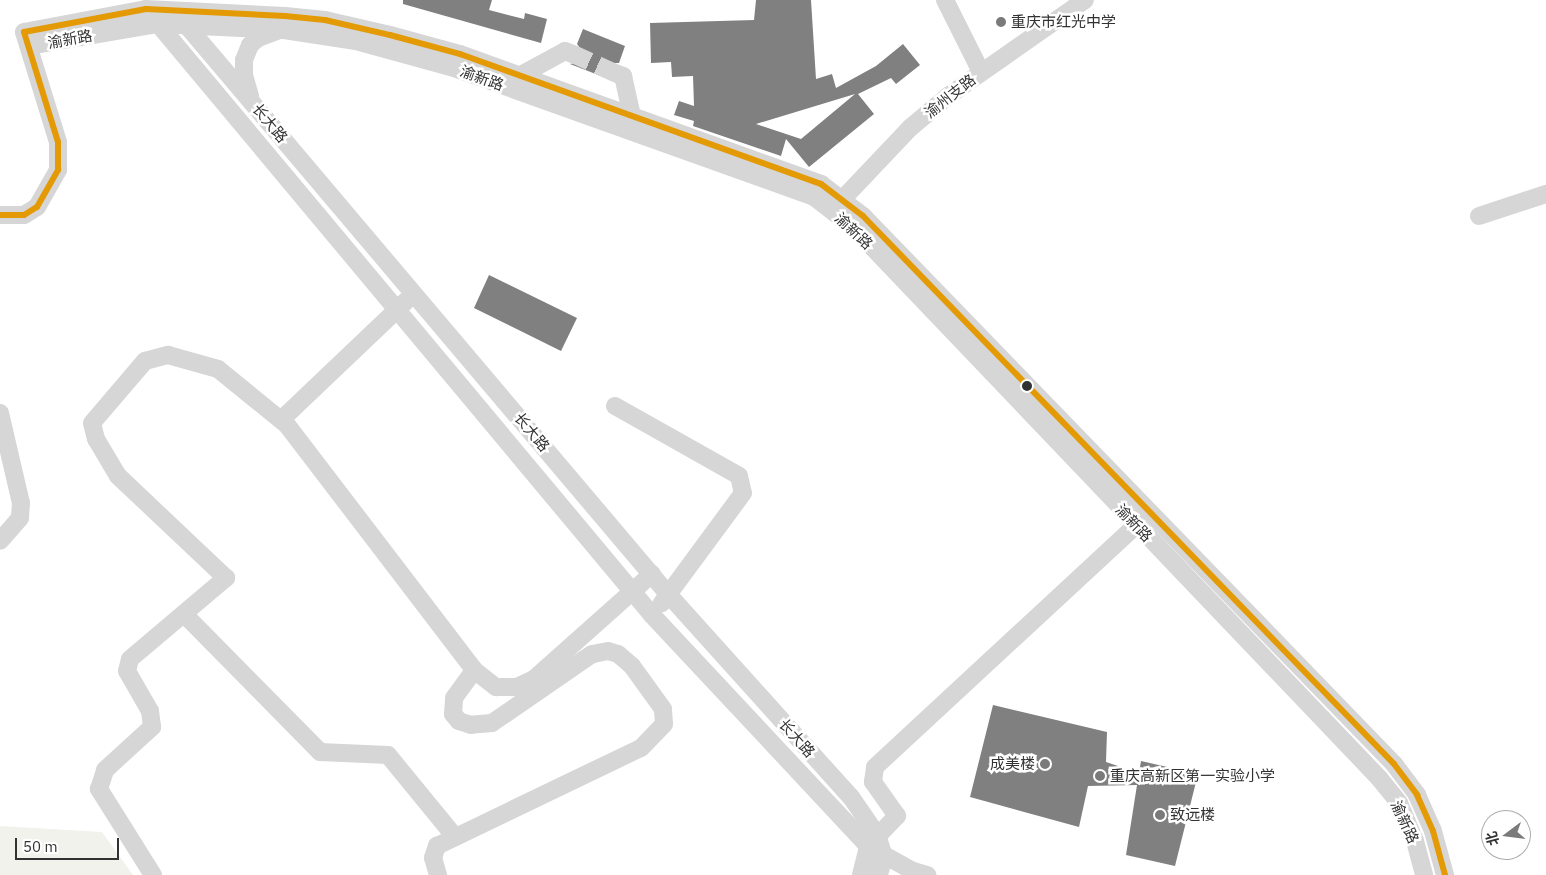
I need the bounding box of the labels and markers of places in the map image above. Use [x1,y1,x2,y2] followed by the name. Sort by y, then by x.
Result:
[1011,13,1116,31] place label: 重庆市红光中学
[995,16,1007,28] marker: 重庆市红光中学
[1022,381,1032,391] unlabelled marker
[990,755,1035,773] place label: 成美楼
[1039,758,1051,770] marker: 成美楼
[1110,767,1275,785] place label: 重庆高新区第一实验小学
[1094,770,1106,782] marker: 重庆高新区第一实验小学
[1170,806,1215,824] place label: 致远楼
[1154,809,1166,821] marker: 致远楼

